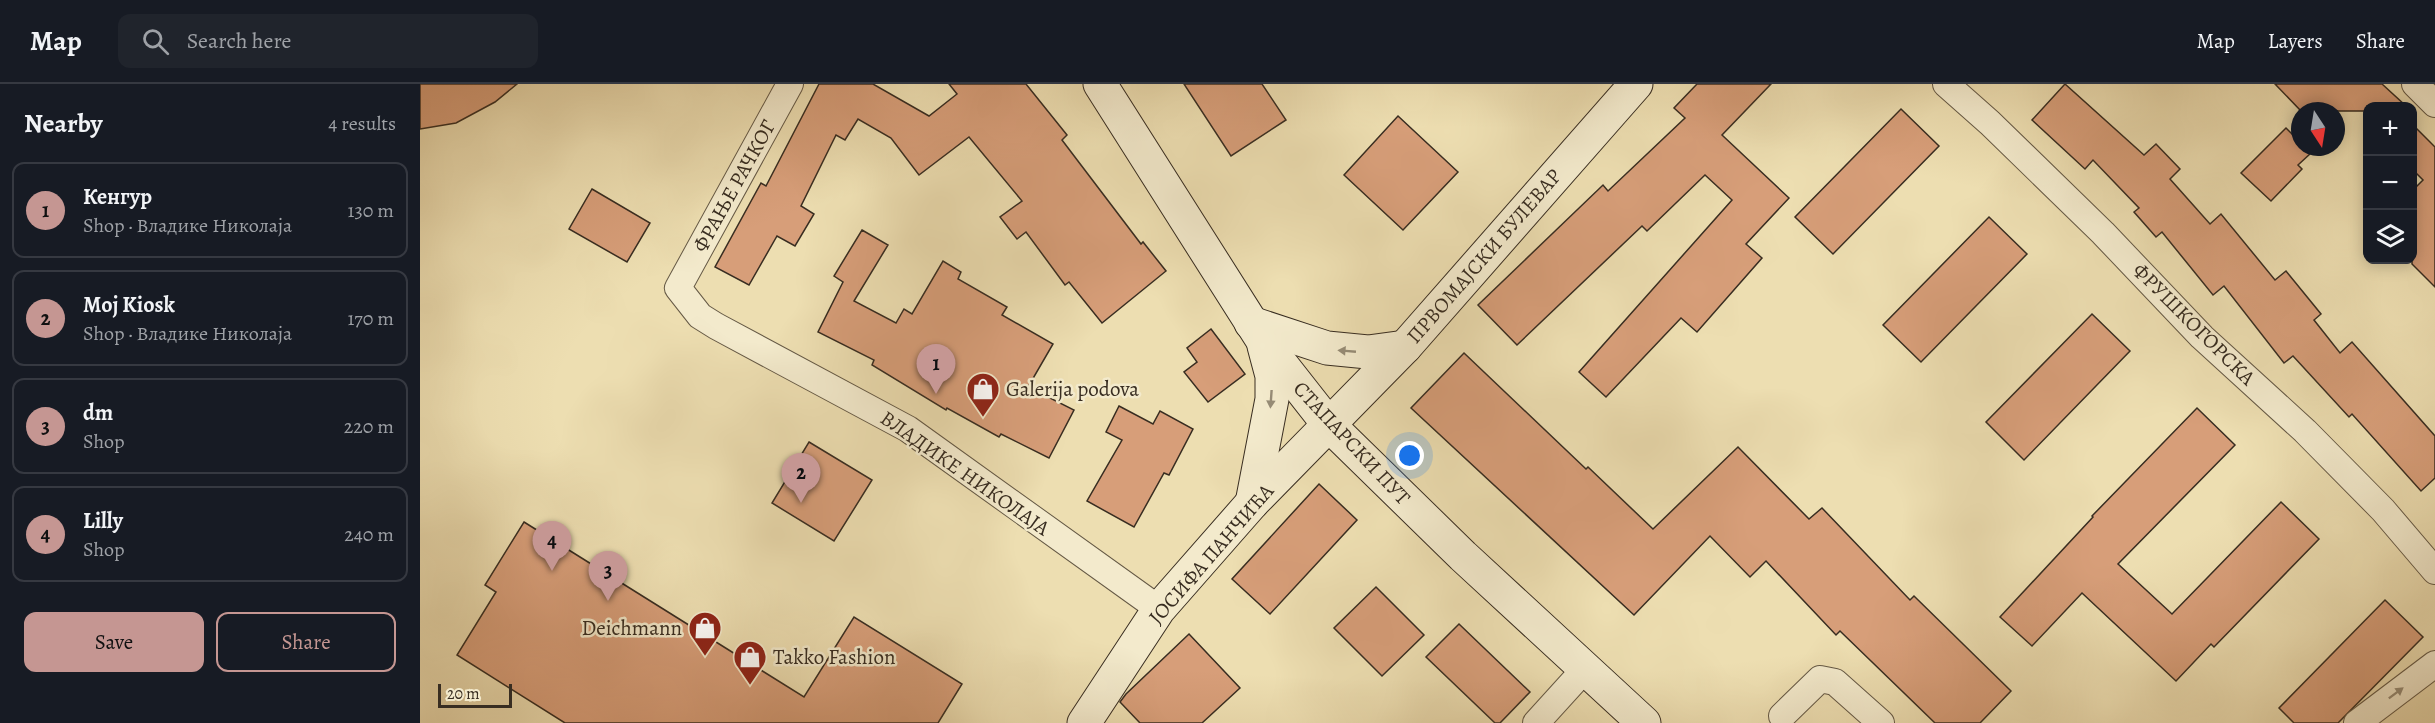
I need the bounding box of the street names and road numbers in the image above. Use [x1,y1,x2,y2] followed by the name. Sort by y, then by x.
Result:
[686,114,782,257] street label: ФРАЊЕ РАЧКОГ
[1400,162,1568,349] street label: ПРВОМАЈСКИ БУЛЕВАР
[2127,257,2262,392] street label: ФРУШКОГОРСКА
[1287,375,1417,511] street label: СТАПАРСКИ ПУТ
[875,404,1056,543] street label: ВЛАДИКЕ НИКОЛАЈА
[1142,477,1280,630] street label: ЈОСИФА ПАНЧИЋА

